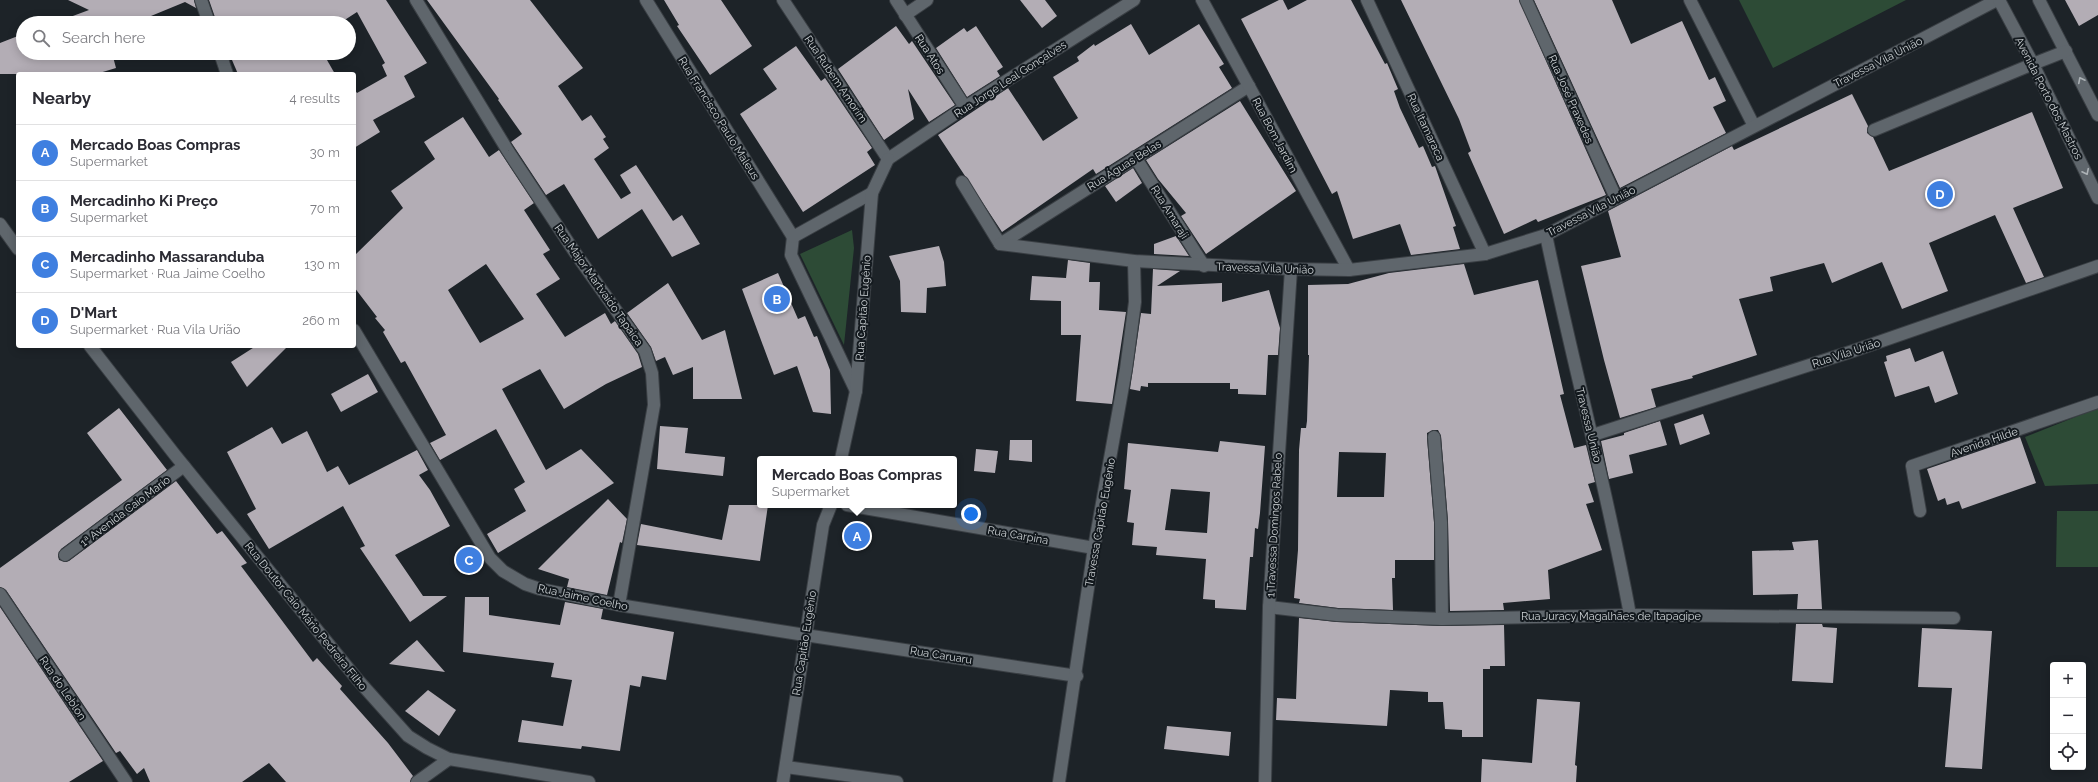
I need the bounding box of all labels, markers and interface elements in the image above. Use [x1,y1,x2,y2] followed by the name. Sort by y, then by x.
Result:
[16,16,356,60] search box
[30,27,52,49] icon: search
[62,29,145,47] text: Search here
[912,32,947,77] street label: Rua Atos
[802,33,870,125] street label: Rua Rubem Amorim
[1832,34,1925,90] street label: Travessa Vila União
[2012,35,2085,161] street label: Avenida Porto dos Mastros
[952,38,1069,121] street label: Rua Jorge Leal Gonçalves
[1545,53,1596,145] street label: Rua José Praxedes
[675,54,762,182] street label: Rua Francisco Paulo Maleus
[2078,77,2085,85] one-way arrow
[32,88,91,108] text: Nearby
[289,91,340,106] text: 4 results
[1404,91,1447,163] street label: Rua Itamaraca
[1249,95,1300,175] street label: Rua Bom Jardim
[70,136,240,154] text: Mercado Boas Compras
[1084,137,1164,193] street label: Rua Águas Belas
[41,145,49,160] text: A
[310,145,340,160] text: 30 m
[70,154,148,169] text: Supermarket
[2081,168,2089,176] one-way arrow
[1927,179,1953,209] pin: D
[1148,183,1191,241] street label: Rua Amaraji
[1545,183,1638,239] street label: Travessa Vila União
[70,192,218,210] text: Mercadinho Ki Preço
[41,201,49,216] text: B
[310,201,340,216] text: 70 m
[70,210,148,225] text: Supermarket
[552,222,646,349] street label: Rua Major Martvaido Tapaica
[70,248,264,266] text: Mercadinho Massaranduba
[853,254,874,361] street label: Rua Capitão Eugênio
[41,257,49,272] text: C
[304,257,340,272] text: 130 m
[1216,260,1315,277] street label: Travessa Vila União
[70,266,265,281] text: Supermarket · Rua Jaime Coelho
[764,284,790,314] pin: B
[70,304,117,322] text: D'Mart
[40,313,50,328] text: D
[302,313,340,328] text: 260 m
[70,322,241,337] text: Supermarket · Rua Vila Urião
[1810,336,1882,371] street label: Rua Vila Urião
[1573,386,1604,464] street label: Travessa União
[1949,425,2020,460] street label: Avenida Hilde
[1264,452,1285,598] street label: 1 Travessa Domingos Rabelo
[757,456,957,508] popup
[1083,456,1118,587] street label: Travessa Capitão Eugênio
[772,466,942,484] text: Mercado Boas Compras
[78,473,173,549] street label: 1ª Avenida Caio Mario
[772,484,850,499] text: Supermarket
[961,504,981,524] your location
[844,521,870,551] pin: A
[987,524,1049,547] street label: Rua Carpina
[242,540,370,693] street label: Rua Doutor Caio Mário Pedreira Filho
[456,545,482,575] pin: C
[537,582,629,613] street label: Rua Jaime Coelho
[790,589,819,696] street label: Rua Capitão Eugênio
[1521,610,1702,623] street label: Rua Juracy Magalhães de Itapagipe
[909,644,973,667] street label: Rua Caruaru
[36,654,89,723] street label: Rua do Leblon
[2050,662,2086,770] map controls
[2050,662,2086,698] button: +
[2050,698,2086,734] button: −
[2050,734,2086,770] button: locate

